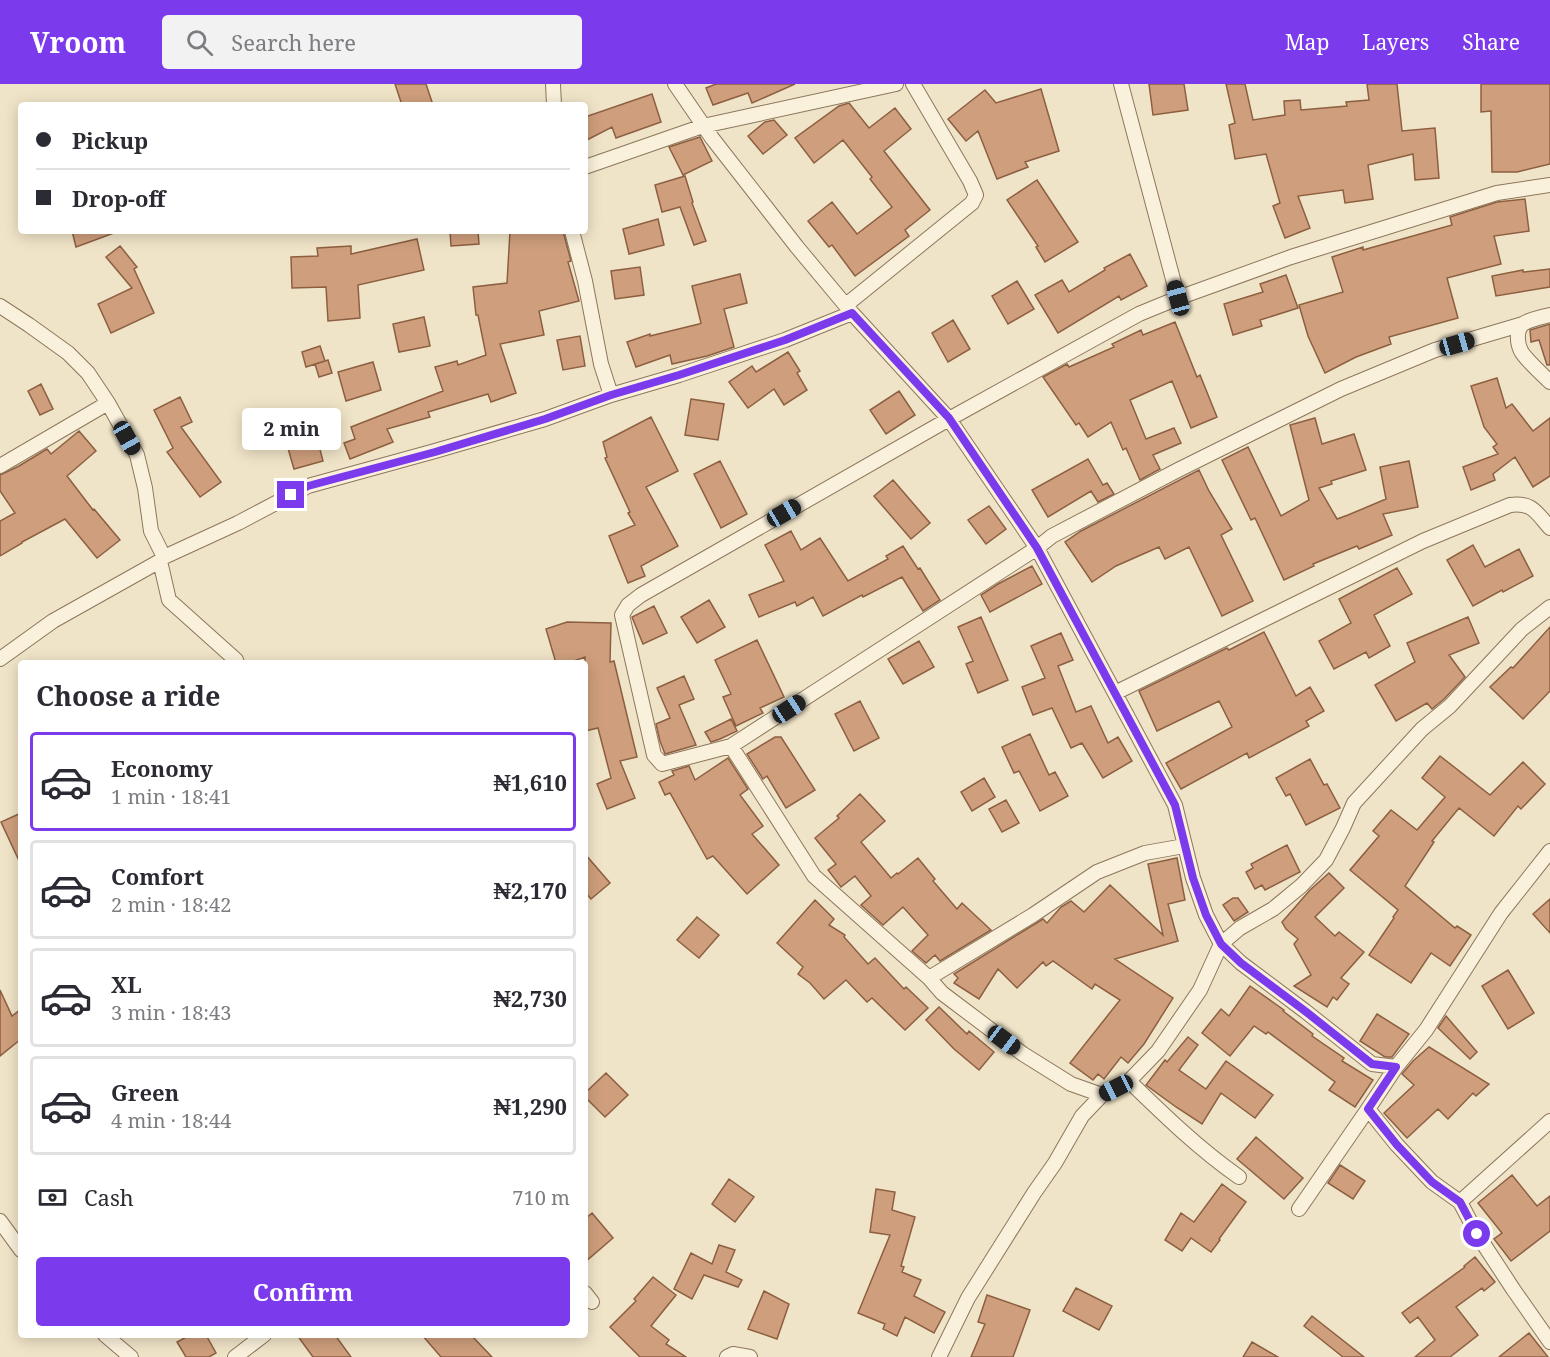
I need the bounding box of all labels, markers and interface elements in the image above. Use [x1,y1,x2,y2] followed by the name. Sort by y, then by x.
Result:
[162,15,582,69] search box
[30,23,126,61] text: Vroom
[183,26,216,59] icon: search
[231,27,356,57] text: Search here
[1285,28,1329,56] text: Map
[1362,28,1429,56] text: Layers
[1462,28,1520,56] text: Share
[72,125,148,155] text: Pickup
[72,183,165,213] text: Drop-off
[1165,278,1191,318] car
[1437,330,1477,358] car
[242,408,340,450] callout: 2 min
[263,415,320,442] text: 2 min
[110,418,144,458] car
[277,481,304,508] route end
[764,496,804,530] car
[36,677,221,714] text: Choose a ride
[769,692,809,726] car
[111,753,213,783] text: Economy
[39,755,93,809] icon: car
[493,767,567,797] text: ₦1,610
[111,783,231,810] text: 1 min · 18:41
[111,861,204,891] text: Comfort
[39,863,93,917] icon: car
[493,875,567,905] text: ₦2,170
[111,891,231,918] text: 2 min · 18:42
[111,969,142,999] text: XL
[39,971,93,1025] icon: car
[493,983,567,1013] text: ₦2,730
[111,999,231,1026] text: 3 min · 18:43
[984,1022,1024,1058] car
[1096,1072,1136,1104] car
[111,1077,179,1107] text: Green
[39,1079,93,1133] icon: car
[493,1091,567,1121] text: ₦1,290
[111,1107,231,1134] text: 4 min · 18:44
[36,1181,69,1214] icon: cash
[84,1182,134,1212] text: Cash
[512,1184,570,1211] text: 710 m
[1463,1220,1490,1247] route start
[36,1257,570,1326] button: Confirm

